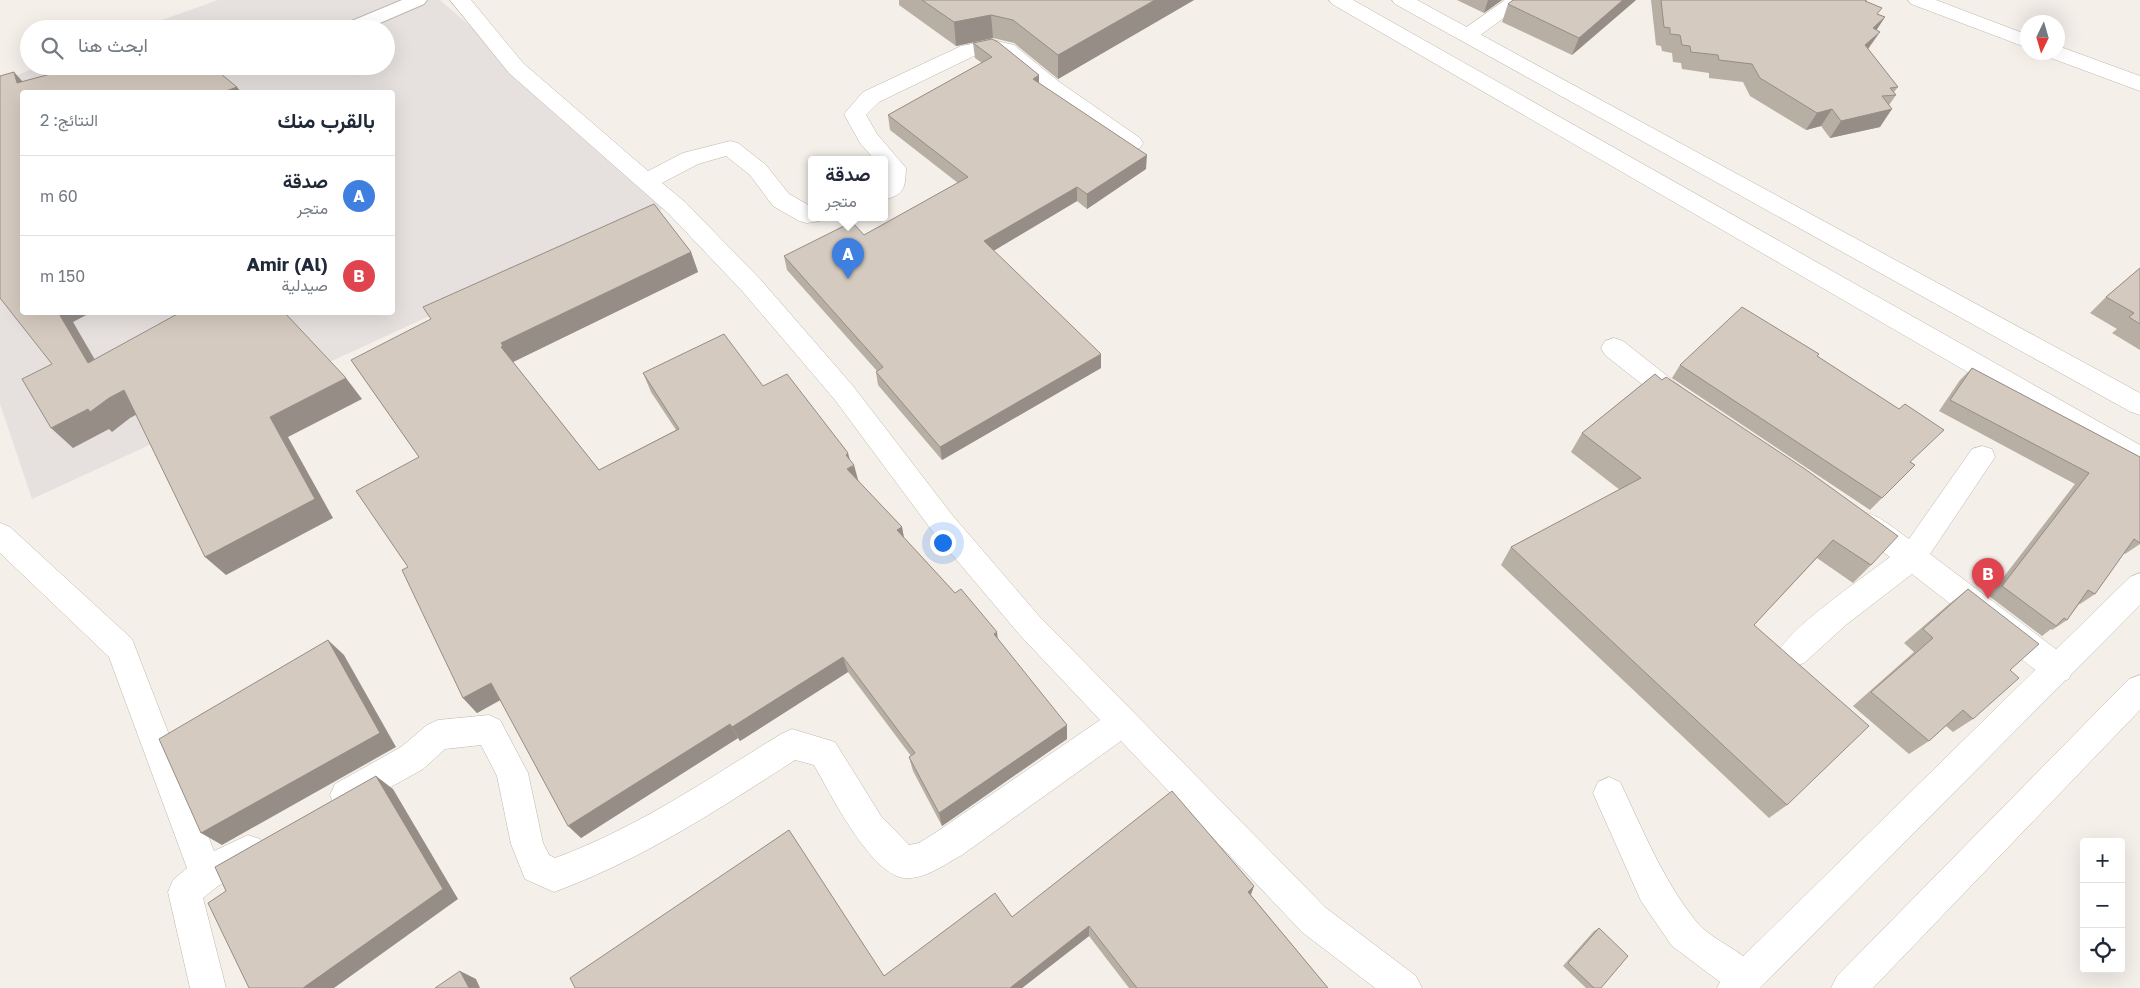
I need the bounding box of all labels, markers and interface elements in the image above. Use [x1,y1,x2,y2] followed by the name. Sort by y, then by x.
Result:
[2020,15,2065,60] north arrow
[20,20,395,75] search box
[78,33,148,56] text: ابحث هنا
[38,34,66,62] icon: search
[278,107,375,133] text: بالقرب منك
[40,110,98,130] text: النتائج: 2
[808,156,888,221] popup
[825,162,871,185] text: صدقة
[283,169,328,192] text: صدقة
[40,186,78,206] text: 60 m
[353,186,365,206] text: A
[825,191,857,211] text: متجر
[297,198,328,218] text: متجر
[832,238,864,279] pin: A
[246,252,328,275] text: Amir (Al)
[40,266,85,286] text: 150 m
[353,266,365,286] text: B
[282,275,328,295] text: صيدلية
[930,530,956,556] your location
[1972,558,2004,599] pin: B
[2080,838,2125,973] map controls
[2080,838,2125,883] button: +
[2080,883,2125,928] button: −
[2080,928,2125,973] button: locate

